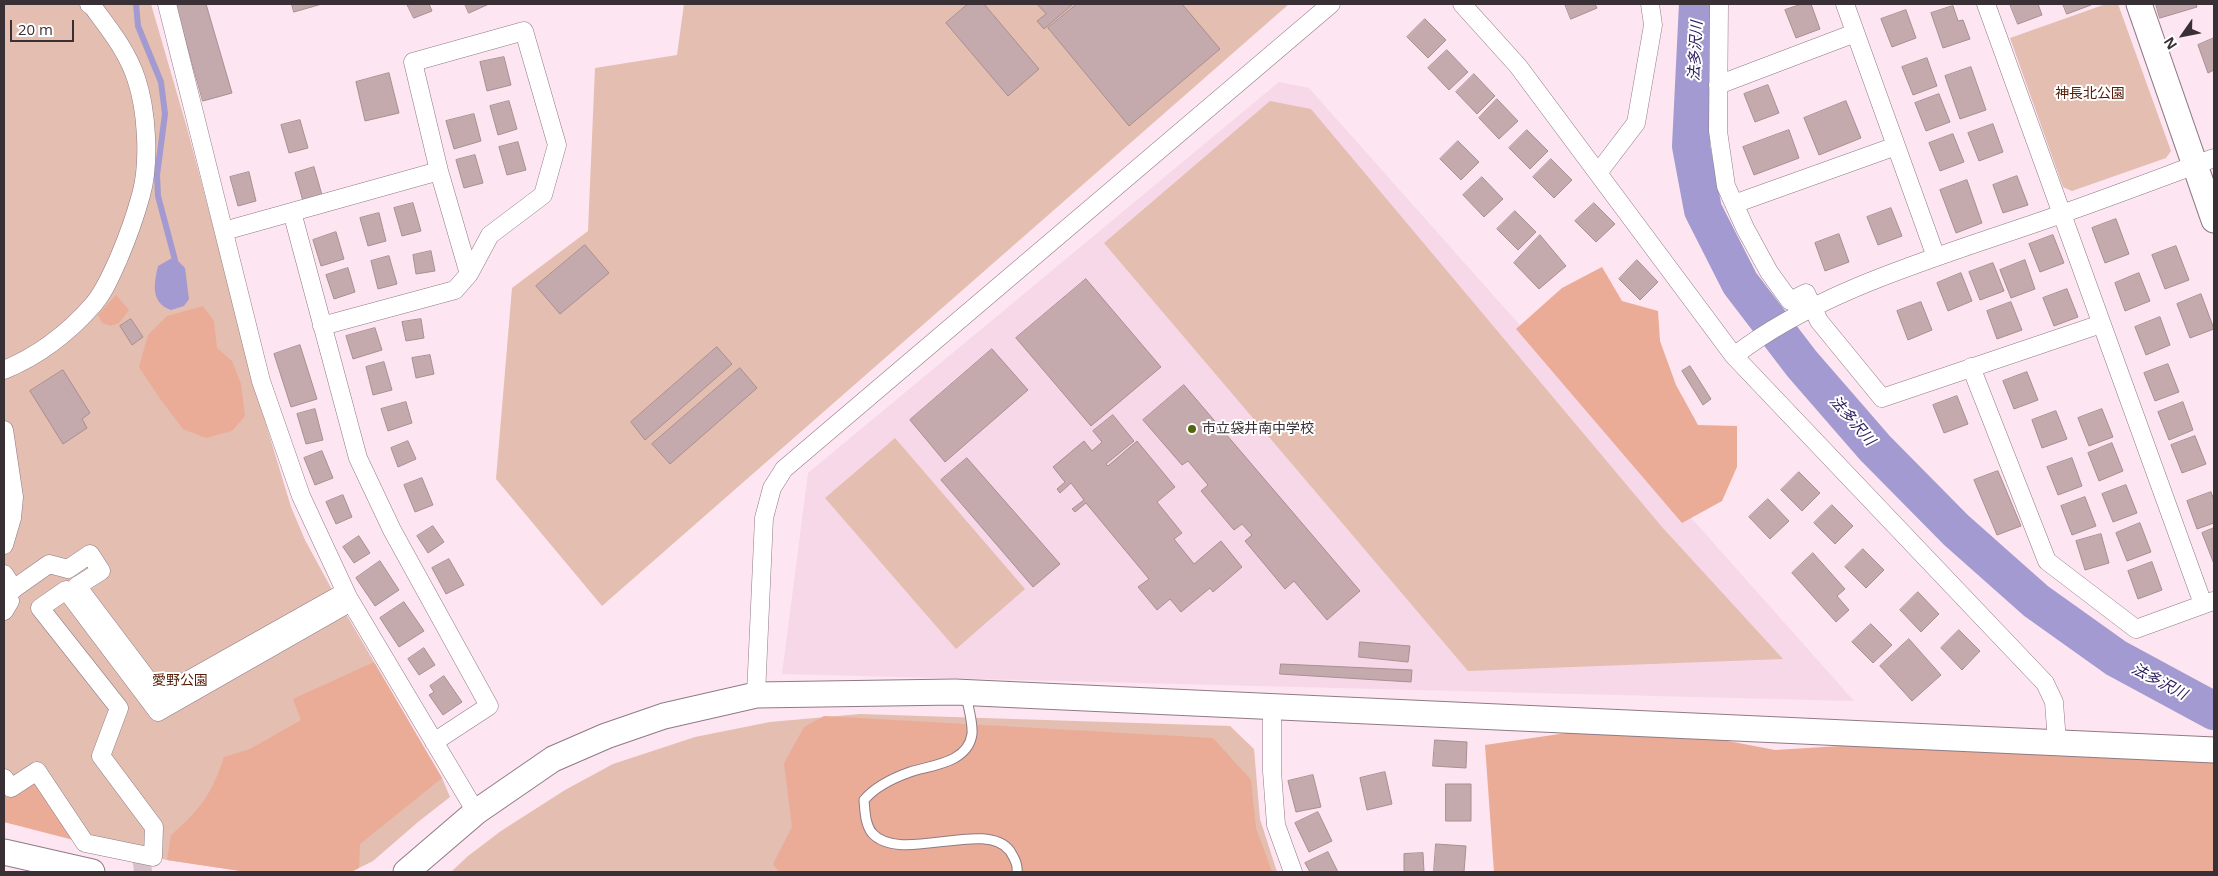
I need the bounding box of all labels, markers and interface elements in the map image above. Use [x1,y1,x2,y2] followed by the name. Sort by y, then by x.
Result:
[12,10,76,42] scale bar
[2158,10,2208,60] north arrow
[18,19,53,39] text: 20 m
[1685,21,1707,81] water label: 法多沢川
[2159,33,2181,53] text: N
[2055,86,2125,102] park label: 神長北公園
[1826,392,1878,450] water label: 法多沢川
[1202,421,1314,437] place label: 市立袋井南中学校
[1186,423,1198,435] marker: 市立袋井南中学校
[2128,660,2190,704] water label: 法多沢川
[152,673,208,689] park label: 愛野公園

